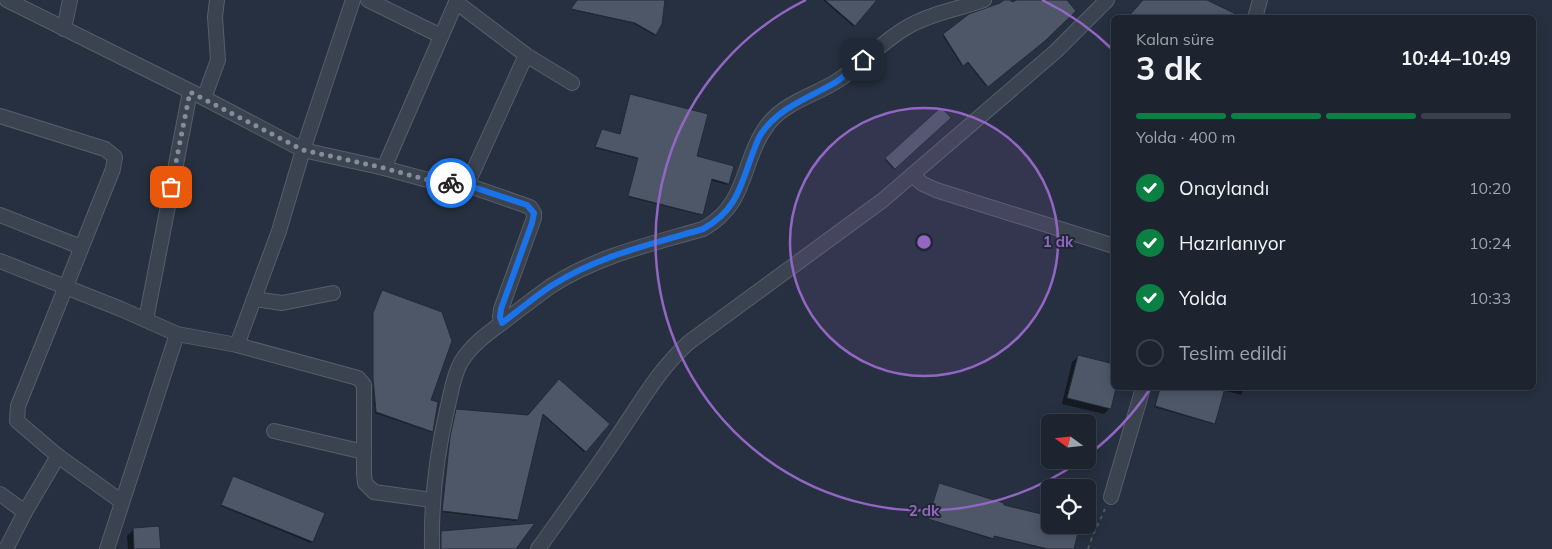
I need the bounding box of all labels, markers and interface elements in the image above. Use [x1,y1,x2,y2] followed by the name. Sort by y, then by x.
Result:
[1136,29,1214,49] text: Kalan süre
[842,39,884,81] pin
[849,46,877,74] icon: home
[1401,46,1511,70] text: 10:44–10:49
[1136,48,1201,88] text: 3 dk
[1136,127,1236,147] text: Yolda · 400 m
[426,158,476,208] courier
[150,166,192,208] pin
[437,169,465,197] icon: bike
[157,173,185,201] icon: bag
[1136,174,1164,202] icon: check
[1179,176,1269,200] text: Onaylandı
[1469,178,1511,198] text: 10:20
[1136,229,1164,257] icon: check
[1179,231,1286,255] text: Hazırlanıyor
[1043,232,1074,251] text: 1 dk
[915,233,933,251] centre of rings
[1469,233,1511,253] text: 10:24
[1136,284,1164,312] icon: check
[1179,286,1227,310] text: Yolda
[1469,288,1511,308] text: 10:33
[1179,341,1287,365] text: Teslim edildi
[1041,414,1096,469] north arrow
[1041,414,1096,534] map controls
[1041,479,1096,534] button: locate
[909,501,940,520] text: 2 dk

